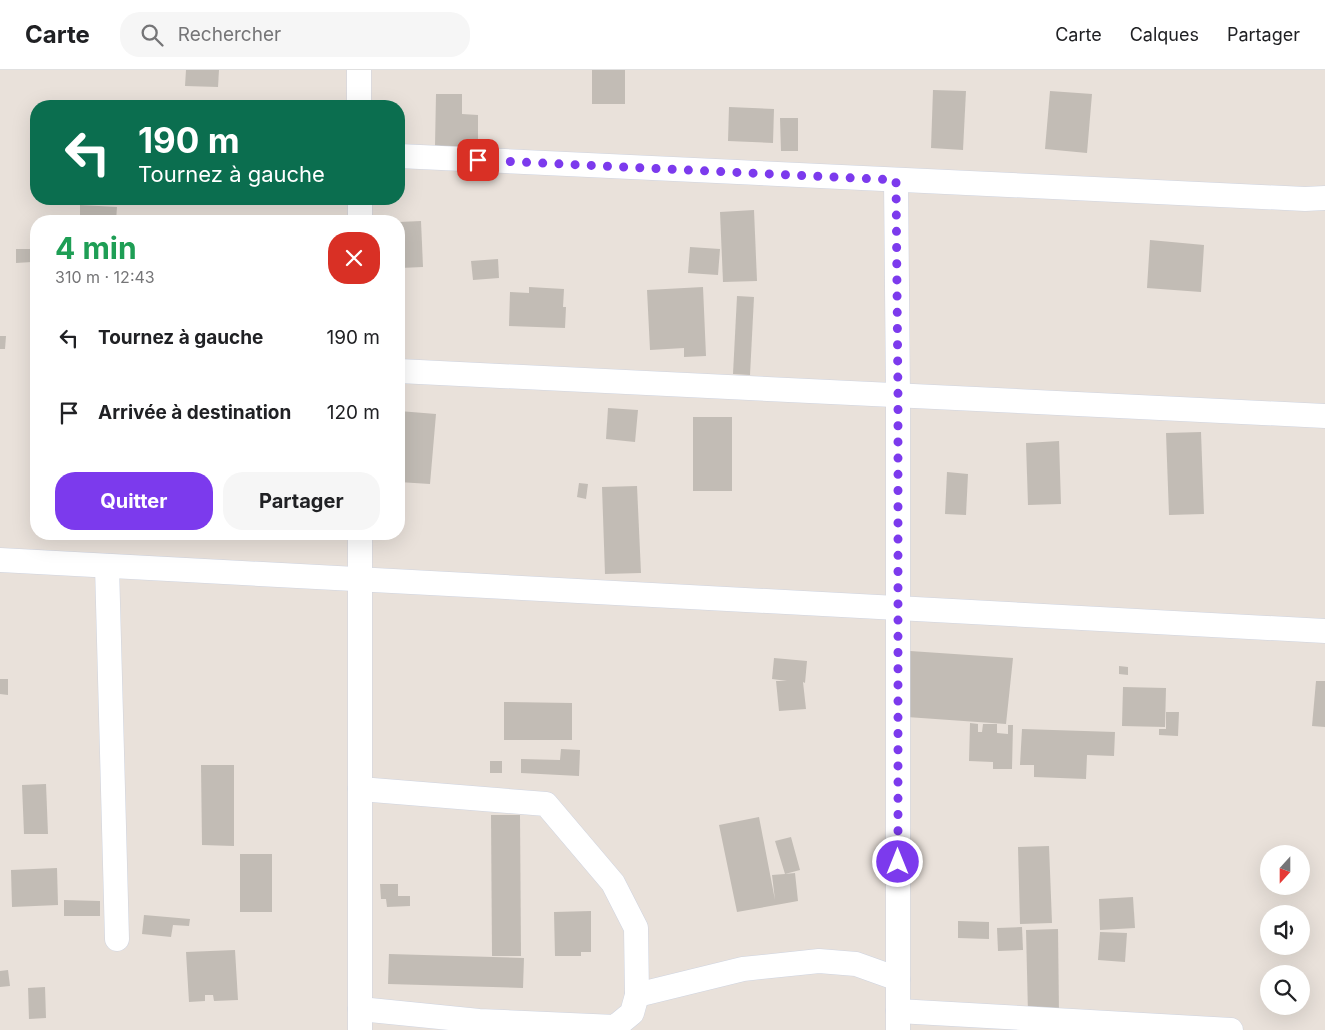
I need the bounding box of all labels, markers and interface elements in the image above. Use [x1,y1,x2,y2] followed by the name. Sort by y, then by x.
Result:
[120,12,470,57] search box
[25,20,90,49] text: Carte
[138,21,166,49] icon: search
[178,23,281,46] text: Rechercher
[1055,24,1102,45] text: Carte
[1130,24,1199,45] text: Calques
[1227,24,1300,45] text: Partager
[138,119,240,161] text: 190 m
[55,120,120,185] icon: left
[457,139,499,181] pin
[464,146,492,174] icon: arrive
[138,161,325,187] text: Tournez à gauche
[55,230,137,266] text: 4 min
[328,232,380,284] button: close
[55,267,155,287] text: 310 m · 12:43
[55,324,83,352] icon: left
[98,326,263,349] text: Tournez à gauche
[327,326,380,349] text: 190 m
[55,399,83,427] icon: arrive
[98,401,291,424] text: Arrivée à destination
[327,401,380,424] text: 120 m
[55,472,213,530] button: Quitter
[223,472,380,530] button: Partager
[871,835,923,887] position arrow
[1260,845,1310,895] north arrow
[1260,845,1310,1015] map controls
[1260,905,1310,955] button: sound
[1260,965,1310,1015] button: search

